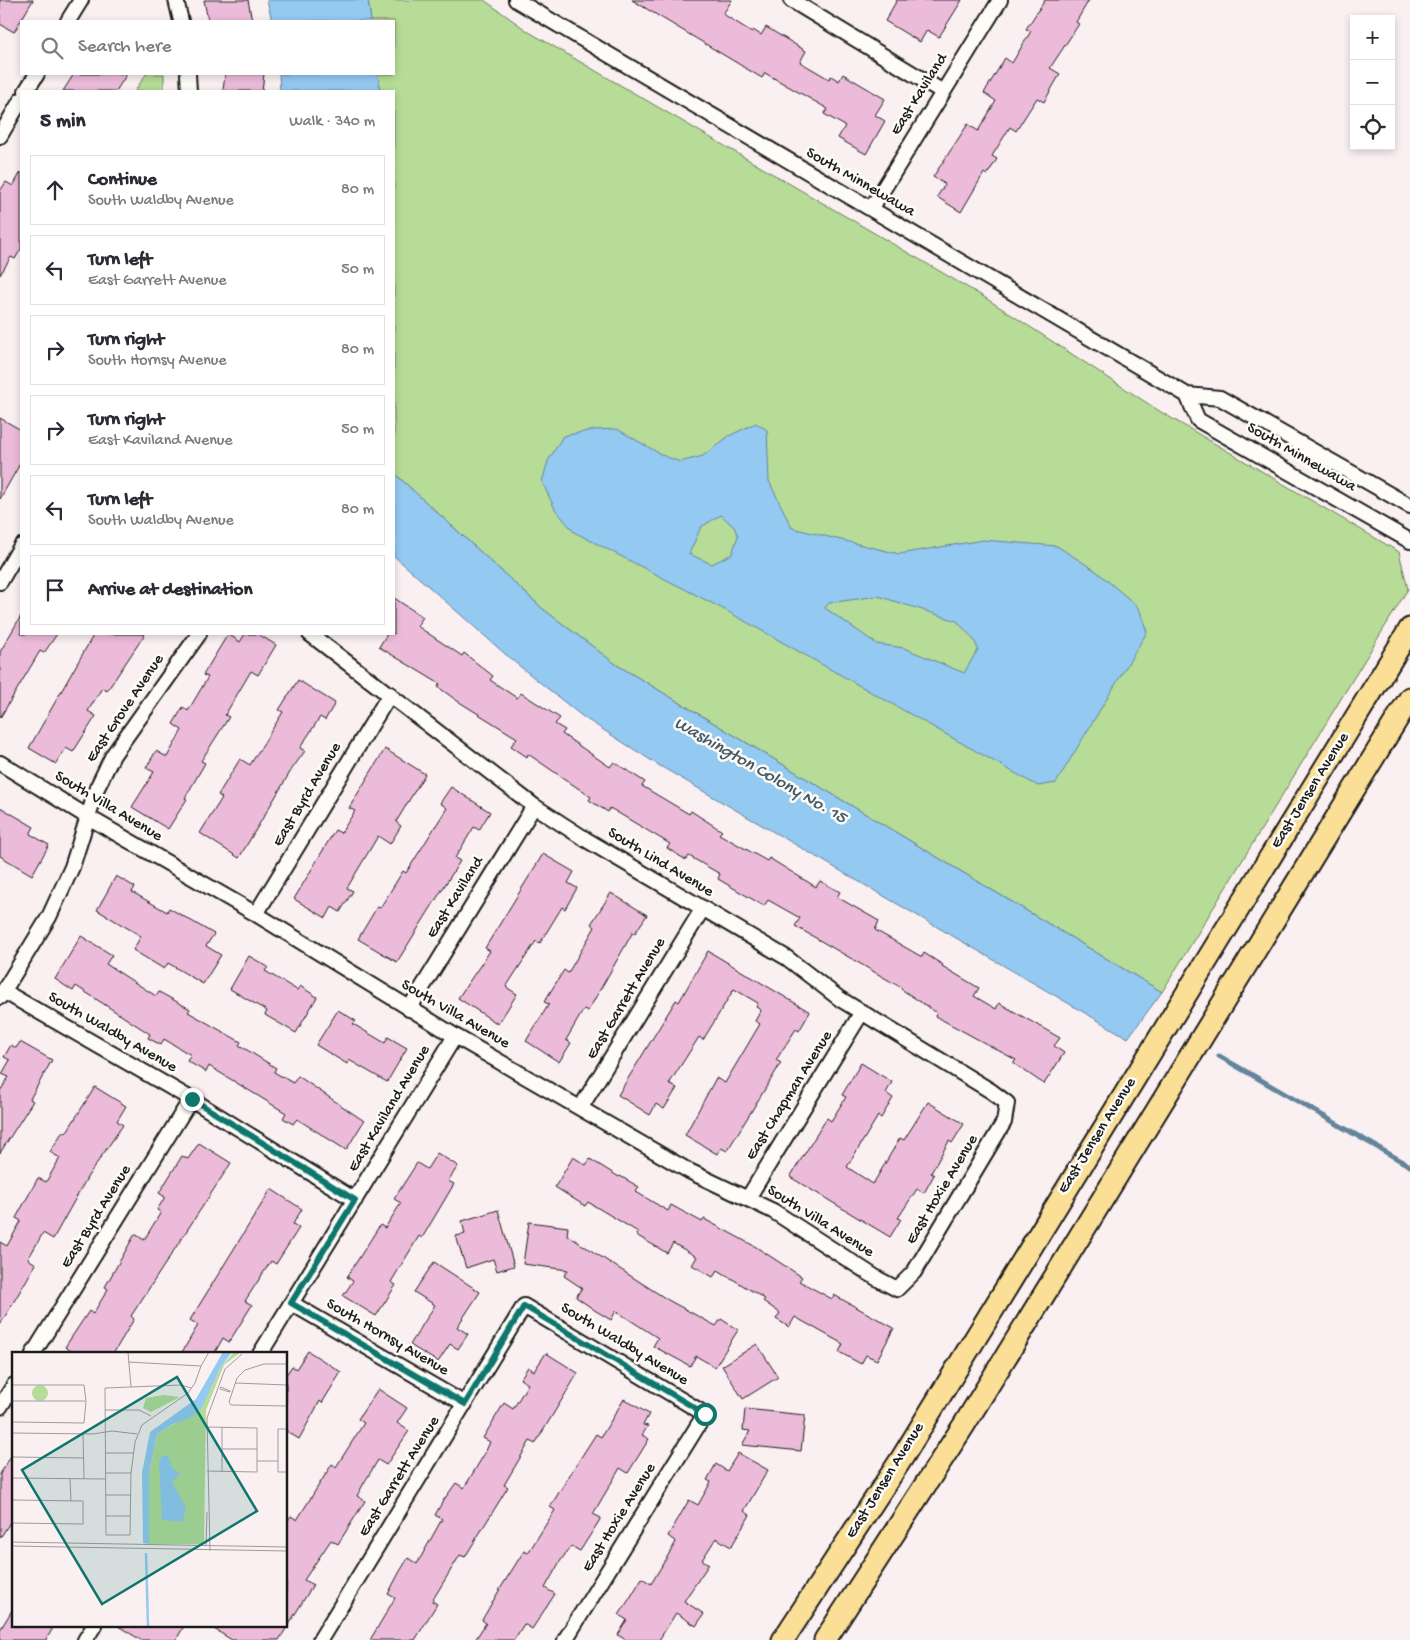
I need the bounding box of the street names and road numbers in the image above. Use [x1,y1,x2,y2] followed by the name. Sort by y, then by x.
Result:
[887,49,953,139] street label: East Kaviland
[802,144,919,222] street label: South Minnewawa
[1243,419,1360,497] street label: South Minnewawa
[83,651,170,767] street label: East Grove Avenue
[1268,729,1355,852] street label: East Jensen Avenue
[269,739,347,850] street label: East Byrd Avenue
[51,767,166,847] street label: South Villa Avenue
[604,824,717,903] street label: South Lind Avenue
[423,852,489,942] street label: East Kaviland
[583,934,671,1063] street label: East Garrett Avenue
[397,976,513,1054] street label: South Villa Avenue
[44,988,181,1078] street label: South Waldby Avenue
[743,1027,838,1164] street label: East Chapman Avenue
[345,1042,436,1176] street label: East Kaviland Avenue
[1055,1074,1142,1197] street label: East Jensen Avenue
[903,1131,984,1248] street label: East Hoxie Avenue
[58,1161,137,1272] street label: East Byrd Avenue
[763,1182,878,1263] street label: South Villa Avenue
[322,1295,452,1381] street label: South Hornsy Avenue
[557,1299,692,1391] street label: South Waldby Avenue
[355,1413,445,1541] street label: East Garrett Avenue
[843,1419,930,1542] street label: East Jensen Avenue
[579,1460,661,1576] street label: East Hoxie Avenue

